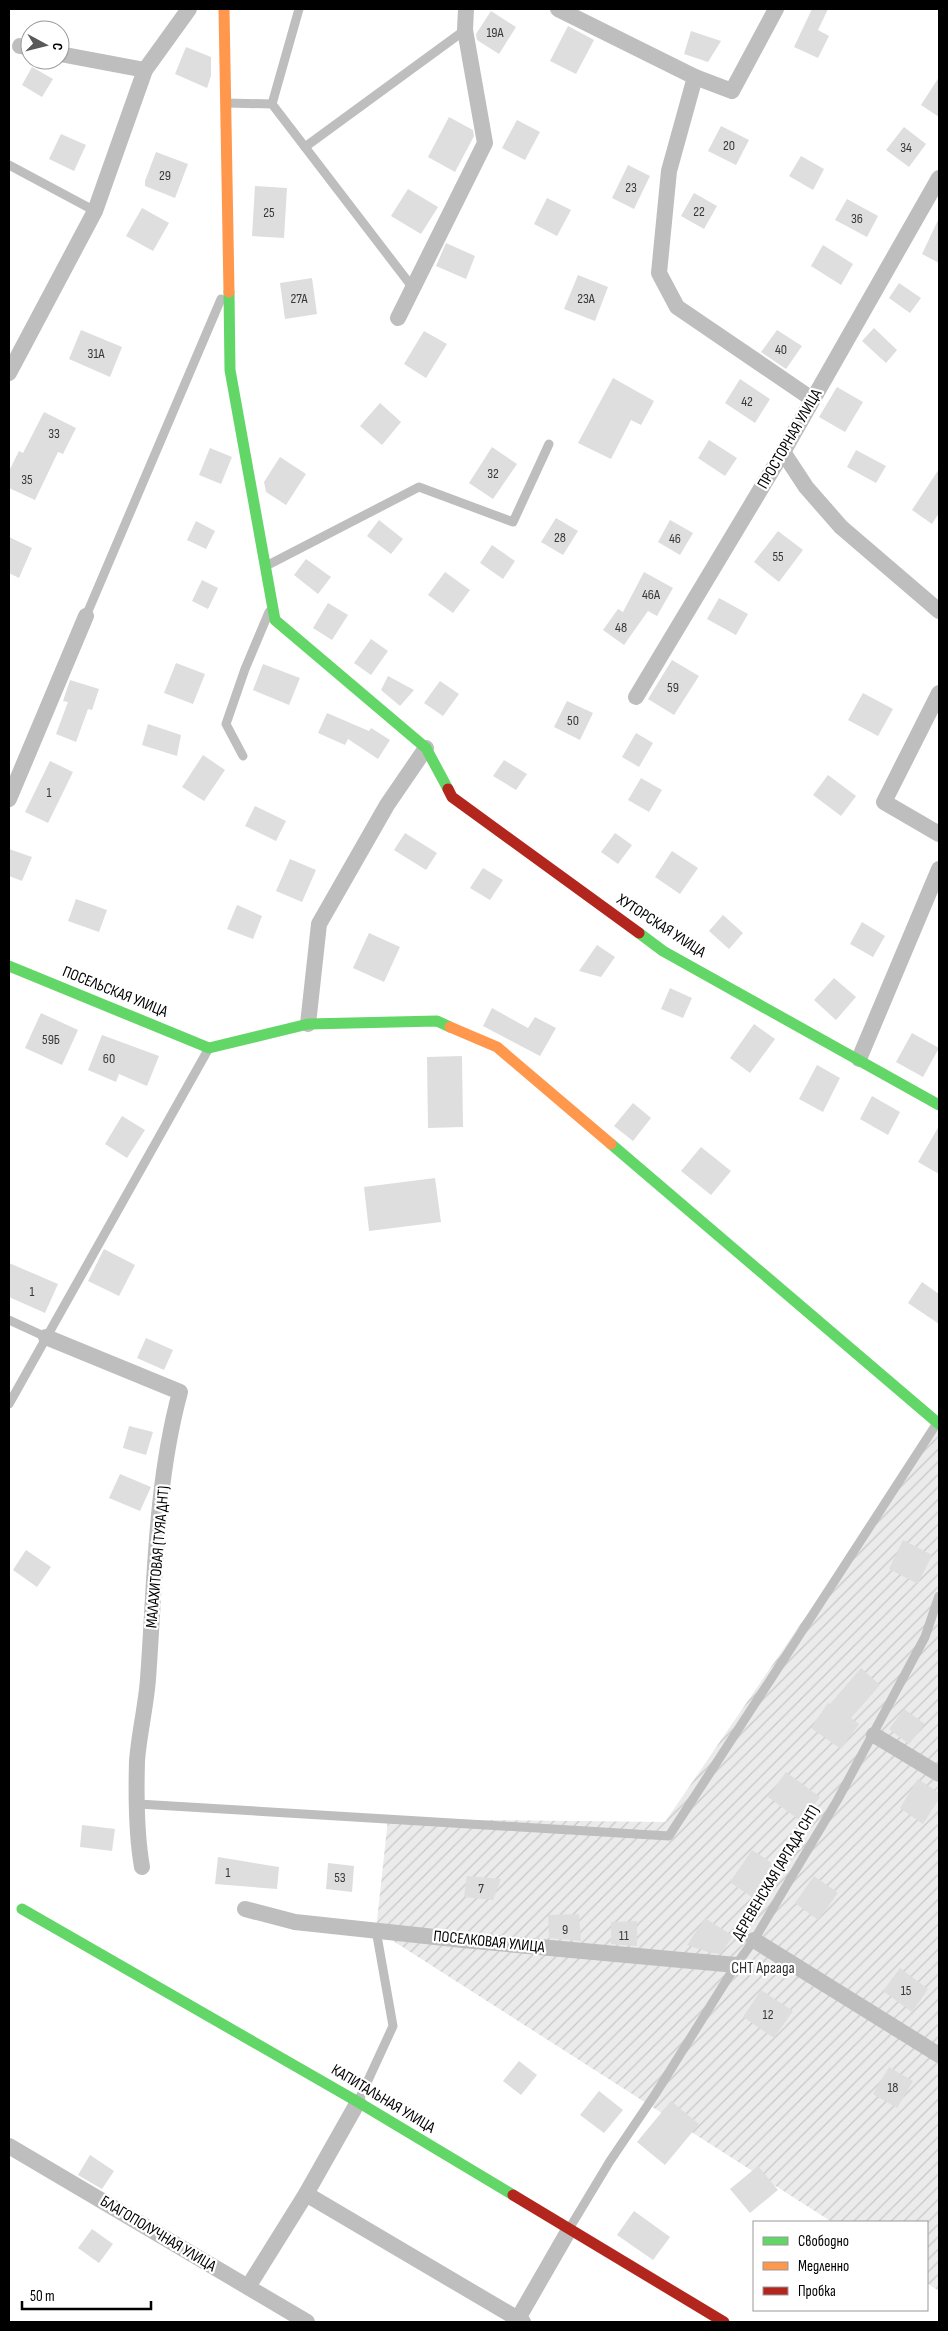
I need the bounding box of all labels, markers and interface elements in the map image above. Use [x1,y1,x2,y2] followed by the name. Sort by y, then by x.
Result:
[20,20,70,70] north arrow
[486,24,505,41] house number: 19А
[49,42,66,51] text: С
[723,137,735,154] house number: 20
[900,139,912,156] house number: 34
[159,167,171,184] house number: 29
[625,179,637,196] house number: 23
[693,203,705,220] house number: 22
[263,204,275,221] house number: 25
[851,210,863,227] house number: 36
[290,290,309,307] house number: 27А
[577,290,596,307] house number: 23А
[775,341,787,358] house number: 40
[88,345,105,362] house number: 31А
[754,386,826,492] street label: ПРОСТОРНАЯ УЛИЦА
[741,393,753,410] house number: 42
[48,425,60,442] house number: 33
[487,465,499,482] house number: 32
[21,471,33,488] house number: 35
[554,529,566,546] house number: 28
[669,530,681,547] house number: 46
[772,548,784,565] house number: 55
[642,586,661,603] house number: 46А
[615,619,627,636] house number: 48
[667,679,679,696] house number: 59
[567,712,579,729] house number: 50
[47,784,52,801] house number: 1
[612,890,709,962] street label: ХУТОРСКАЯ УЛИЦА
[60,962,170,1022] street label: ПОСЕЛЬСКАЯ УЛИЦА
[42,1031,60,1048] house number: 59Б
[103,1050,115,1067] house number: 60
[30,1283,35,1300] house number: 1
[142,1485,174,1629] street label: МАЛАХИТОВАЯ (ТУЯА ДНТ)
[728,1802,824,1944] street label: ДЕРЕВЕНСКАЯ (АРГАДА СНТ)
[226,1864,231,1881] house number: 1
[334,1869,346,1886] house number: 53
[478,1880,484,1897] house number: 7
[562,1921,568,1938] house number: 9
[433,1927,546,1957] street label: ПОСЕЛКОВАЯ УЛИЦА
[619,1927,629,1944] house number: 11
[731,1959,795,1978] park label: СНТ Аргада
[901,1982,912,1999] house number: 15
[763,2006,774,2023] house number: 12
[328,2060,439,2138] street label: КАПИТАЛЬНАЯ УЛИЦА
[887,2079,899,2096] house number: 18
[97,2192,219,2276] street label: БЛАГОПОЛУЧНАЯ УЛИЦА
[753,2221,928,2311] legend
[798,2232,849,2251] text: Свободно
[798,2257,849,2276] text: Медленно
[22,2278,151,2310] scale bar
[798,2282,836,2301] text: Пробка
[30,2287,55,2306] text: 50 m

